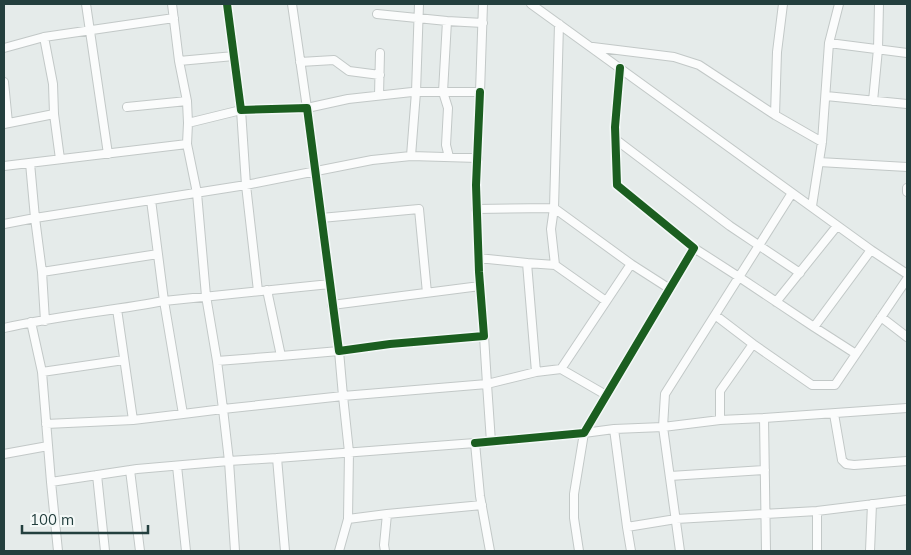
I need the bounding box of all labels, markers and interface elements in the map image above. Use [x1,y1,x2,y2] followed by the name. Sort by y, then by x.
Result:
[22,502,149,534] scale bar
[30,510,74,529] text: 100 m

